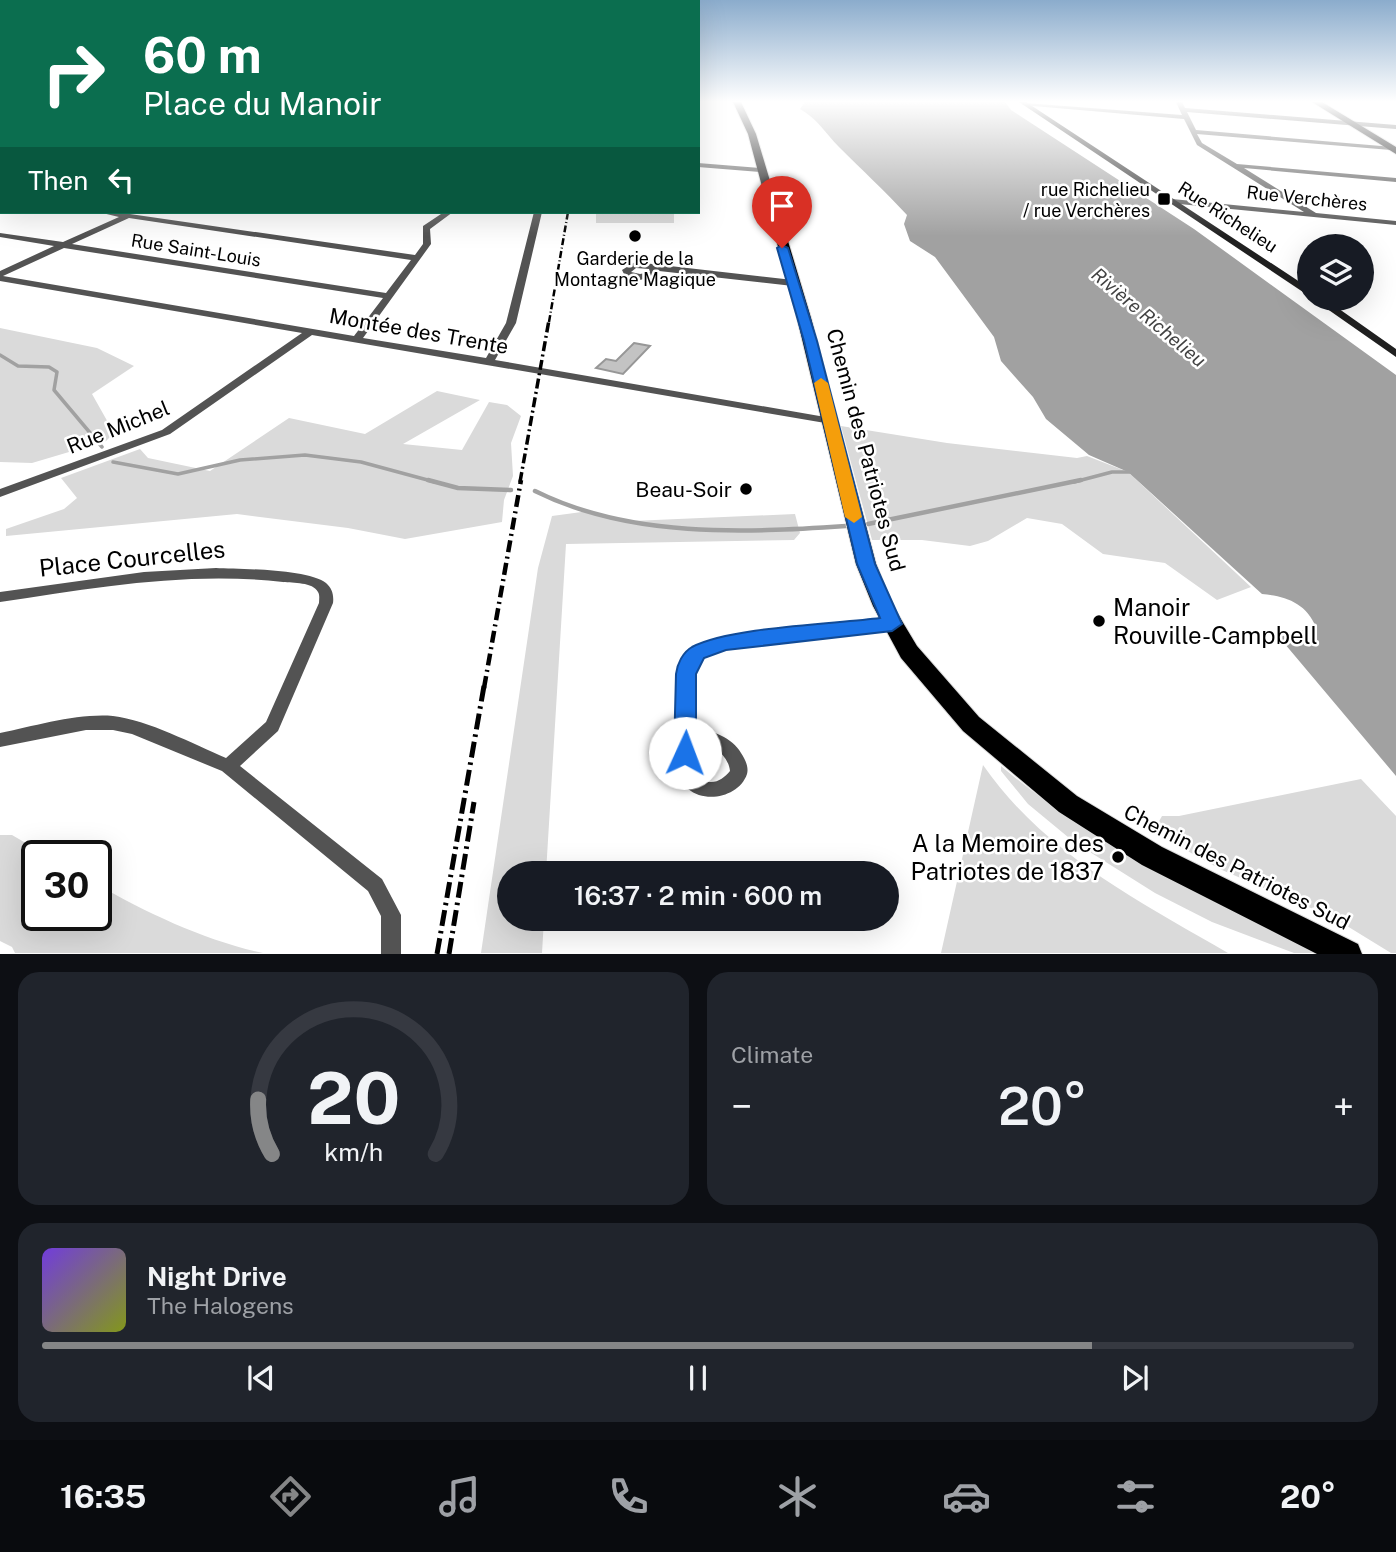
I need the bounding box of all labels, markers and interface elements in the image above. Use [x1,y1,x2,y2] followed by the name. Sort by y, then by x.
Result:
[143,26,262,84] text: 60 m
[28,28,119,119] icon: right
[143,85,382,122] text: Place du Manoir
[102,161,140,199] icon: left
[28,165,88,196] text: Then
[752,176,812,248] pin
[1174,177,1282,257] street label: Rue Richelieu
[1023,179,1150,221] place label: rue Richelieu / rue Verchères
[1246,181,1368,215] street label: Rue Verchères
[763,187,801,225] icon: arrive
[1156,191,1172,207] marker: rue Richelieu / rue Verchères
[627,228,643,244] marker: Garderie de la Montagne Magique
[130,229,262,271] street label: Rue Saint-Louis
[1297,234,1374,311] map controls
[1297,234,1374,311] button: layers
[554,248,716,290] place label: Garderie de la Montagne Magique
[1088,263,1210,371] water label: Rivière Richelieu
[327,303,511,359] street label: Montée des Trente
[822,326,910,574] street label: Chemin des Patriotes Sud
[63,395,173,459] street label: Rue Michel
[635,477,732,502] place label: Beau-Soir
[738,481,754,497] marker: Beau-Soir
[38,534,226,582] street label: Place Courcelles
[1113,593,1318,649] place label: Manoir Rouville-Campbell
[1091,613,1107,629] marker: Manoir Rouville-Campbell
[648,716,722,790] position arrow
[1120,799,1354,935] street label: Chemin des Patriotes Sud
[911,829,1104,885] place label: A la Memoire des Patriotes de 1837
[21,840,112,931] speed limit sign: 30
[1110,849,1126,865] marker: A la Memoire des Patriotes de 1837
[574,880,822,911] text: 16:37 · 2 min · 600 m
[731,1041,813,1068] text: Climate
[307,1056,400,1141] text: 20
[998,1076,1087,1137] text: 20°
[731,1084,752,1129] text: −
[1333,1084,1354,1129] text: +
[324,1137,383,1167] text: km/h
[147,1261,287,1292] text: Night Drive
[147,1292,294,1319] text: The Halogens
[242,1359,280,1397] icon: previous
[679,1359,717,1397] icon: pause
[1116,1359,1154,1397] icon: next
[266,1472,315,1521] icon: directions
[435,1472,484,1521] icon: music
[604,1472,653,1521] icon: phone
[773,1472,822,1521] icon: climate
[942,1472,991,1521] icon: car
[1111,1472,1160,1521] icon: filters
[60,1478,146,1515] text: 16:35
[1280,1478,1336,1515] text: 20°

